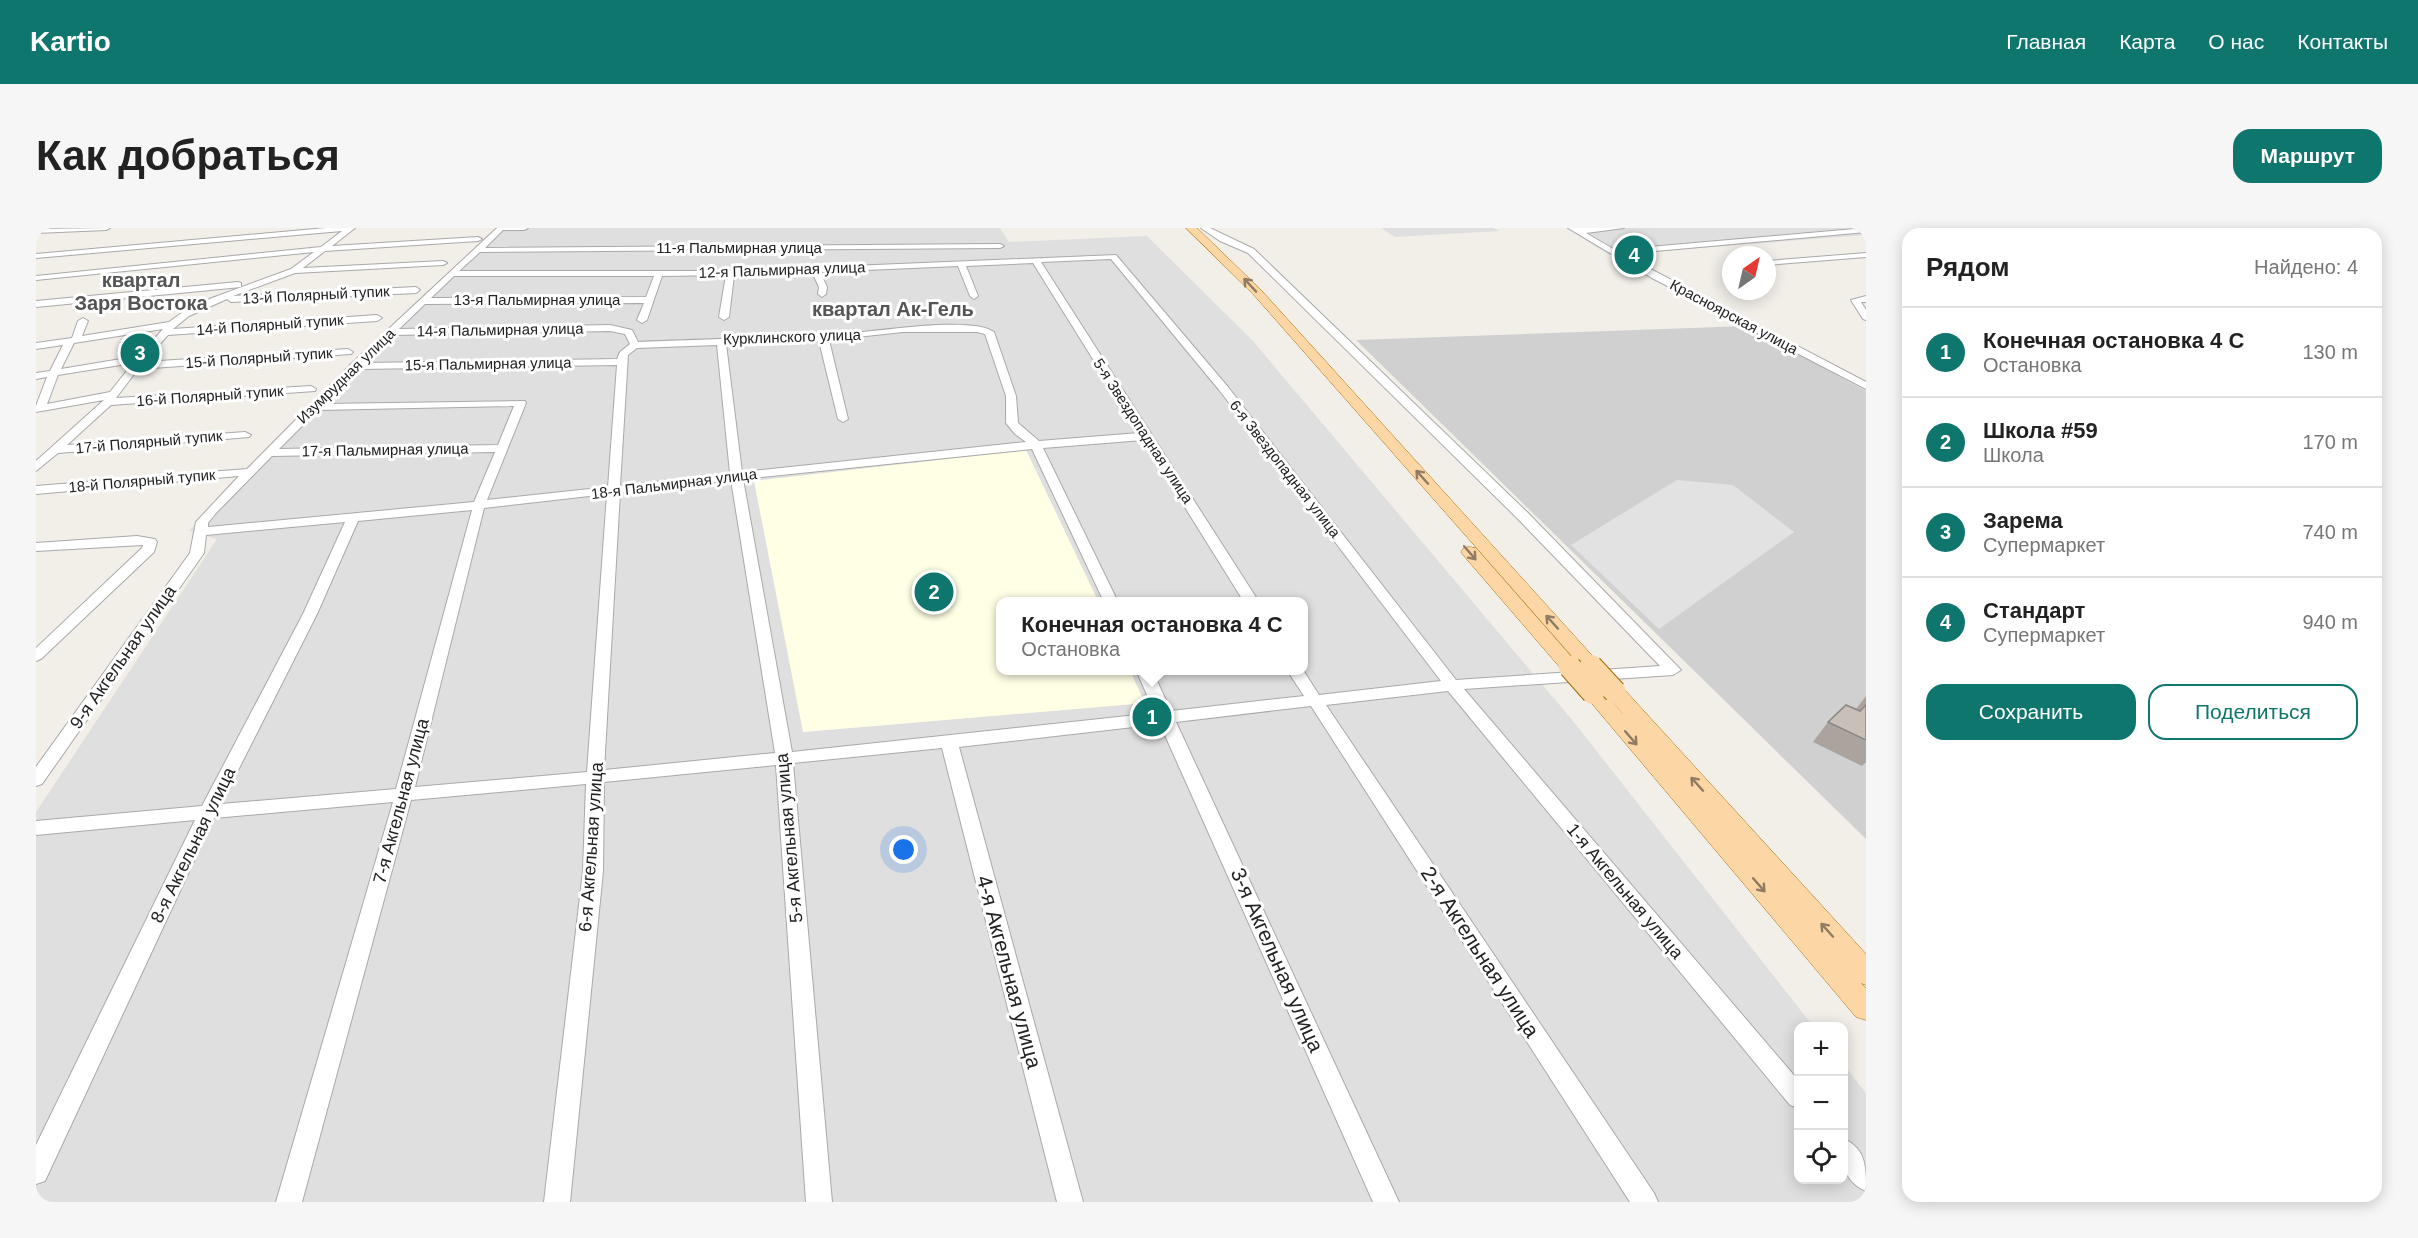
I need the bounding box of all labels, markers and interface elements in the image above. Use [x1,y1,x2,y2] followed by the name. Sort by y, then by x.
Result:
[30,26,111,57] text: Kartio
[2006,30,2086,53] text: Главная
[2119,30,2175,53] text: Карта
[2208,30,2264,53] text: О нас
[2297,30,2388,53] text: Контакты
[2233,129,2382,183] button: Маршрут
[36,132,340,179] text: Как добраться
[1614,232,1654,278] pin: 4
[656,239,823,256] street label: 11-я Пальмирная улица
[1722,246,1776,300] north arrow
[1926,252,2009,282] text: Рядом
[2254,256,2358,278] text: Найдено: 4
[698,258,866,281] street label: 12-я Пальмирная улица
[74,269,208,314] district label: квартал Заря Востока
[1667,276,1802,358] street label: Красноярская улица
[1243,278,1257,293] one-way arrow
[242,282,390,307] street label: 13-й Полярный тупик
[454,291,621,308] street label: 13-я Пальмирная улица
[812,298,974,320] district label: квартал Ак-Гель
[196,311,345,338] street label: 14-й Полярный тупик
[416,320,584,339] street label: 14-я Пальмирная улица
[293,324,399,427] street label: Изумрудная улица
[723,326,862,347] street label: Курклинского улица
[1983,328,2244,353] text: Конечная остановка 4 С
[120,330,160,376] pin: 3
[1940,341,1951,363] text: 1
[2302,341,2358,363] text: 130 m
[185,344,334,371] street label: 15-й Полярный тупик
[404,354,572,373] street label: 15-я Пальмирная улица
[1983,354,2082,376] text: Остановка
[1090,355,1197,507] street label: 5-я Звездопадная улица
[136,382,285,409] street label: 16-й Полярный тупик
[1227,397,1345,541] street label: 6-я Звездопадная улица
[1983,418,2098,443] text: Школа #59
[75,427,224,456] street label: 17-й Полярный тупик
[1940,431,1951,453] text: 2
[2302,431,2358,453] text: 170 m
[301,440,469,459] street label: 17-я Пальмирная улица
[1983,444,2044,466] text: Школа
[590,465,758,502] street label: 18-я Пальмирная улица
[68,466,217,495] street label: 18-й Полярный тупик
[1415,470,1429,485] one-way arrow
[1983,508,2063,533] text: Зарема
[1940,521,1951,543] text: 3
[2302,521,2358,543] text: 740 m
[1983,534,2105,556] text: Супермаркет
[1464,545,1477,561] one-way arrow
[914,570,954,614] pin: 2
[66,581,181,732] street label: 9-я Акгельная улица
[996,597,1308,675] popup
[1983,598,2085,623] text: Стандарт
[1940,611,1951,633] text: 4
[2302,611,2358,633] text: 940 m
[1021,612,1283,637] text: Конечная остановка 4 С
[1545,615,1559,630] one-way arrow
[1983,624,2105,646] text: Супермаркет
[1021,638,1120,660] text: Остановка
[1926,684,2136,740] button: Сохранить
[2148,684,2358,740] button: Поделиться
[1132,694,1172,740] pin: 1
[369,715,433,886] street label: 7-я Акгельная улица
[1624,730,1638,745] one-way arrow
[772,751,806,924] street label: 5-я Акгельная улица
[575,760,607,933] street label: 6-я Акгельная улица
[147,763,240,926] street label: 8-я Акгельная улица
[1690,777,1704,792] one-way arrow
[1563,819,1688,963] street label: 1-я Акгельная улица
[889,835,918,864] your location
[1417,862,1544,1042] street label: 2-я Акгельная улица
[1227,864,1328,1056] street label: 3-я Акгельная улица
[973,873,1046,1071] street label: 4-я Акгельная улица
[1752,877,1766,892] one-way arrow
[1820,923,1834,938] one-way arrow
[1794,1022,1848,1184] map controls
[1794,1022,1848,1076] button: +
[1794,1076,1848,1130] button: −
[1794,1130,1848,1184] button: locate

